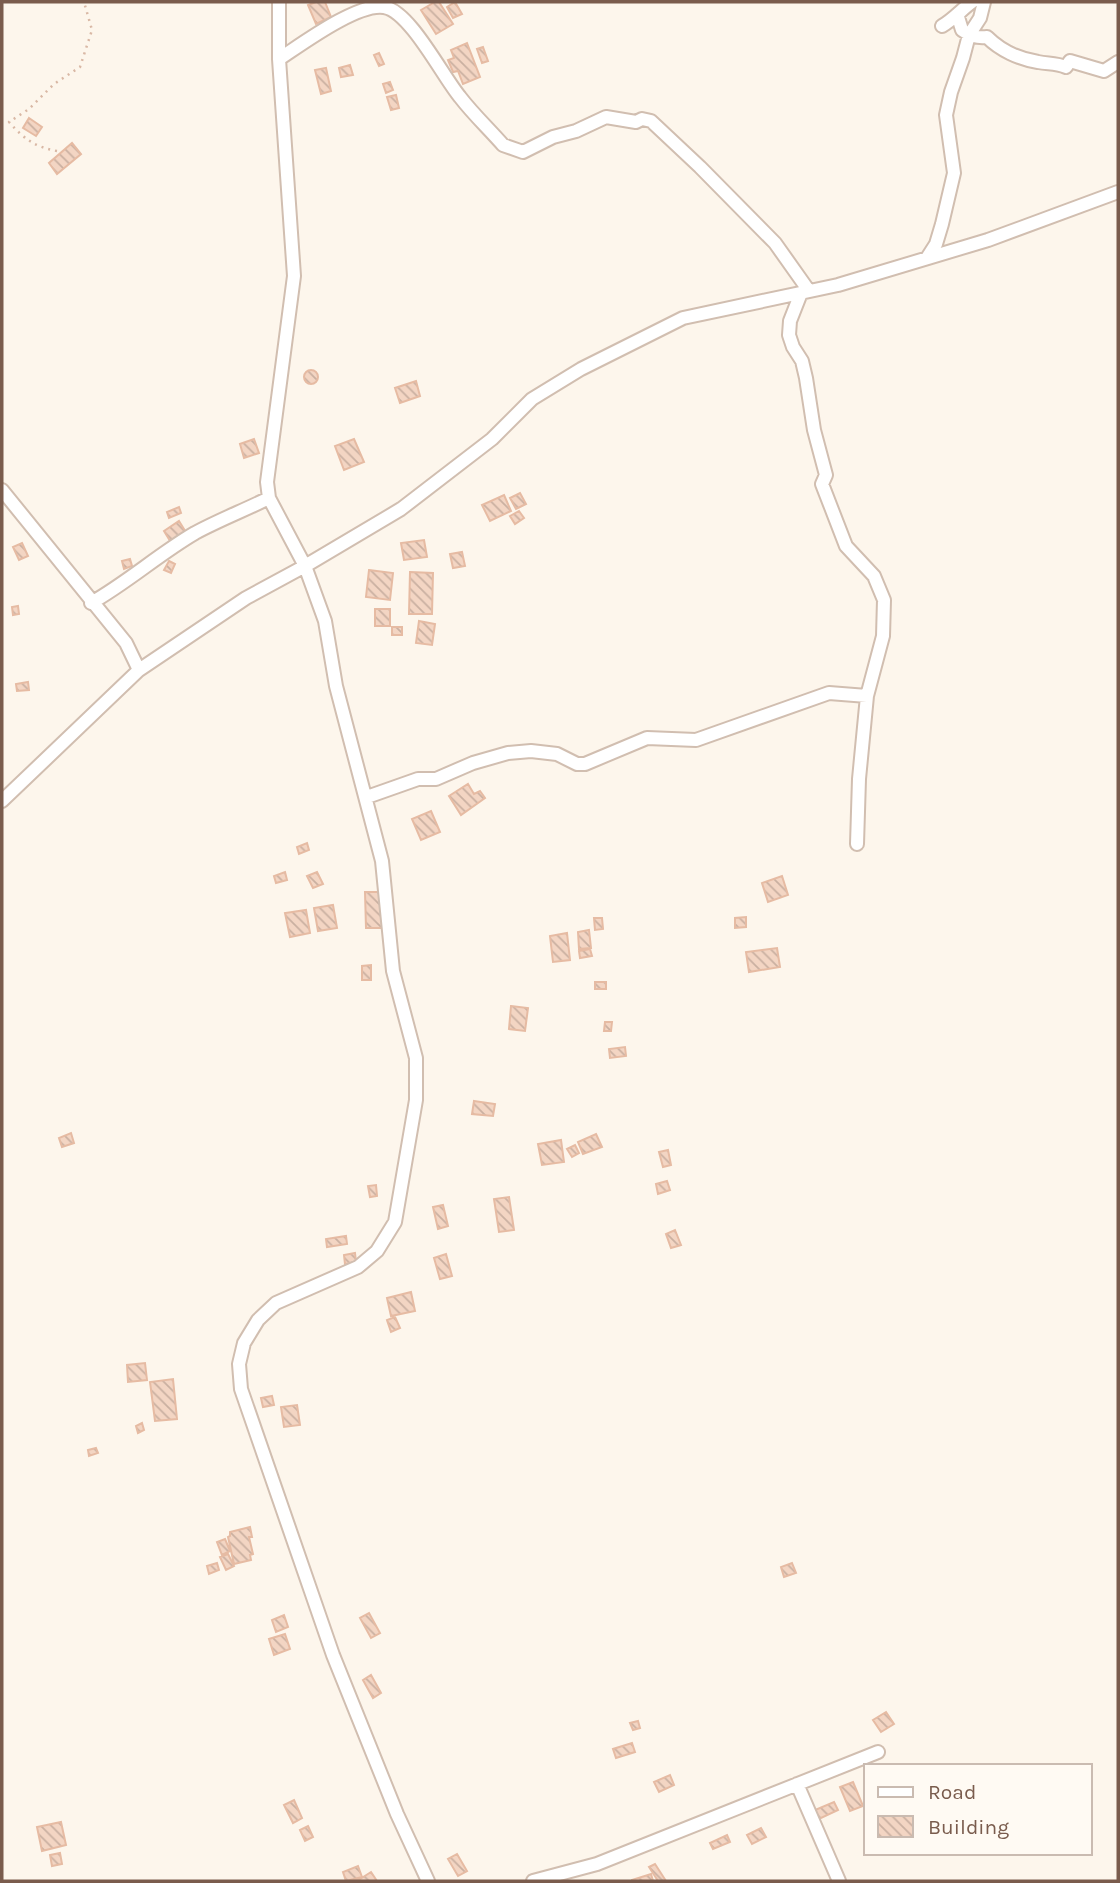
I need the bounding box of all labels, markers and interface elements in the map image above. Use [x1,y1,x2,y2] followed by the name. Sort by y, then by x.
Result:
[864,1764,1092,1855] legend
[928,1780,976,1804] text: Road
[928,1815,1009,1839] text: Building

